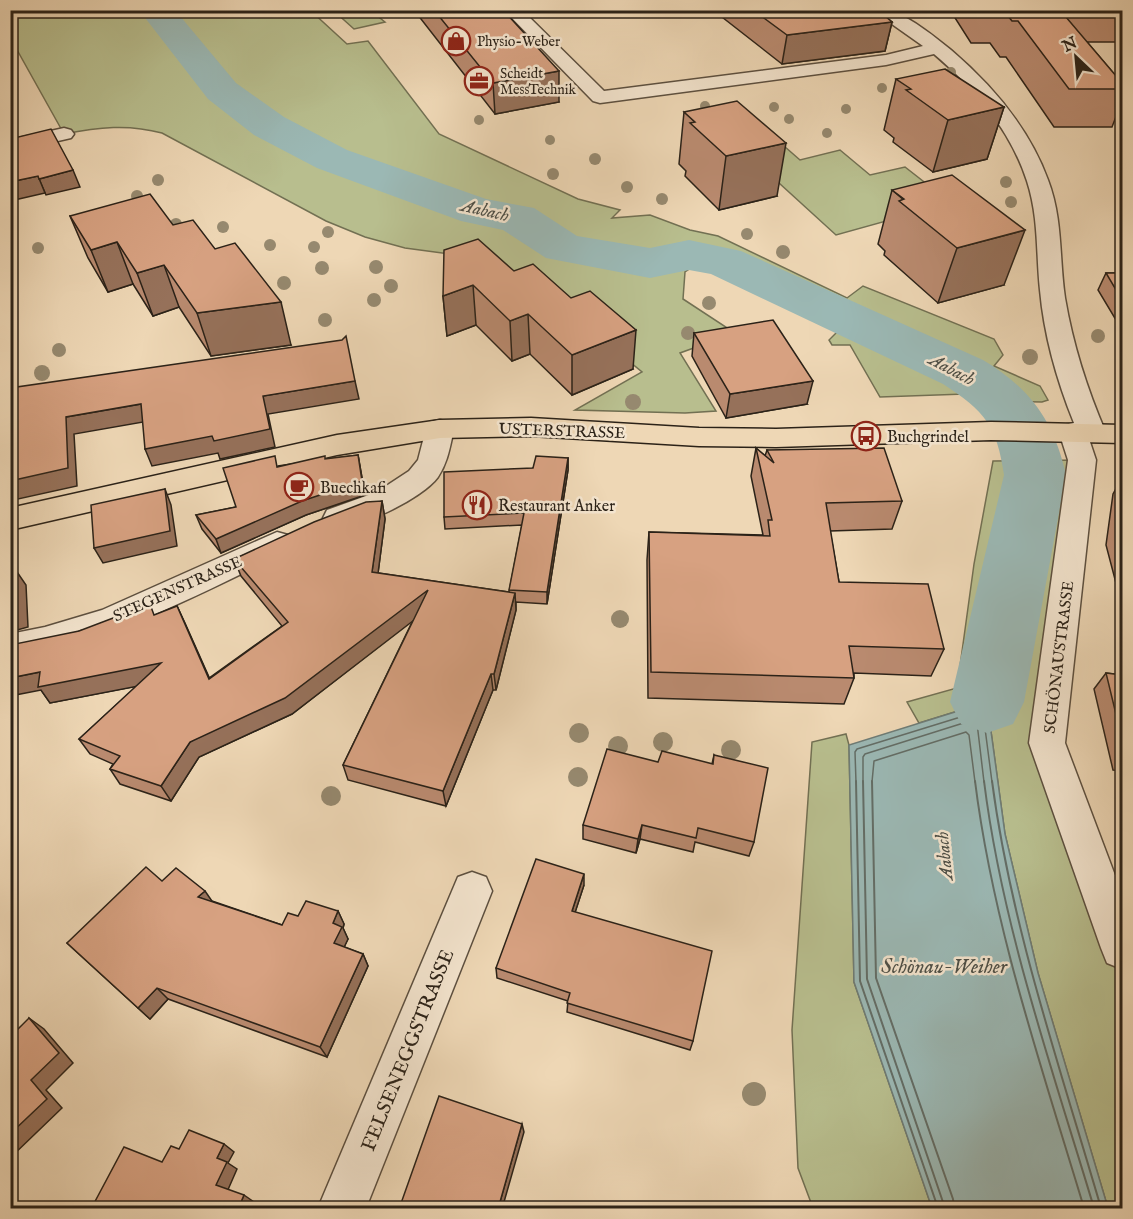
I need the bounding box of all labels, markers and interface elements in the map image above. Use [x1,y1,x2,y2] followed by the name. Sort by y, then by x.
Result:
[440,25,472,57] shop icon: Physio-Weber
[1046,27,1106,87] north arrow
[477,33,560,51] place label: Physio-Weber
[1059,33,1081,58] text: N
[463,65,495,97] office icon: Scheidt MessTechnik
[500,65,577,99] place label: Scheidt MessTechnik
[456,194,511,228] water label: Aabach
[923,348,978,392] water label: Aabach
[498,420,626,444] street label: USTERSTRASSE
[850,420,882,452] bus stop icon: Buchgrindel
[887,428,970,448] place label: Buchgrindel
[283,471,315,503] cafe icon: Buechkafi
[320,479,386,499] place label: Buechkafi
[461,489,493,521] restaurant icon: Restaurant Anker
[498,497,615,517] place label: Restaurant Anker
[110,552,245,627] street label: STEGENSTRASSE
[1040,580,1079,735] street label: SCHÖNAUSTRASSE
[931,830,960,883] water label: Aabach
[356,946,460,1155] street label: FELSENEGGSTRASSE
[881,954,1008,981] water label: Schönau-Weiher

